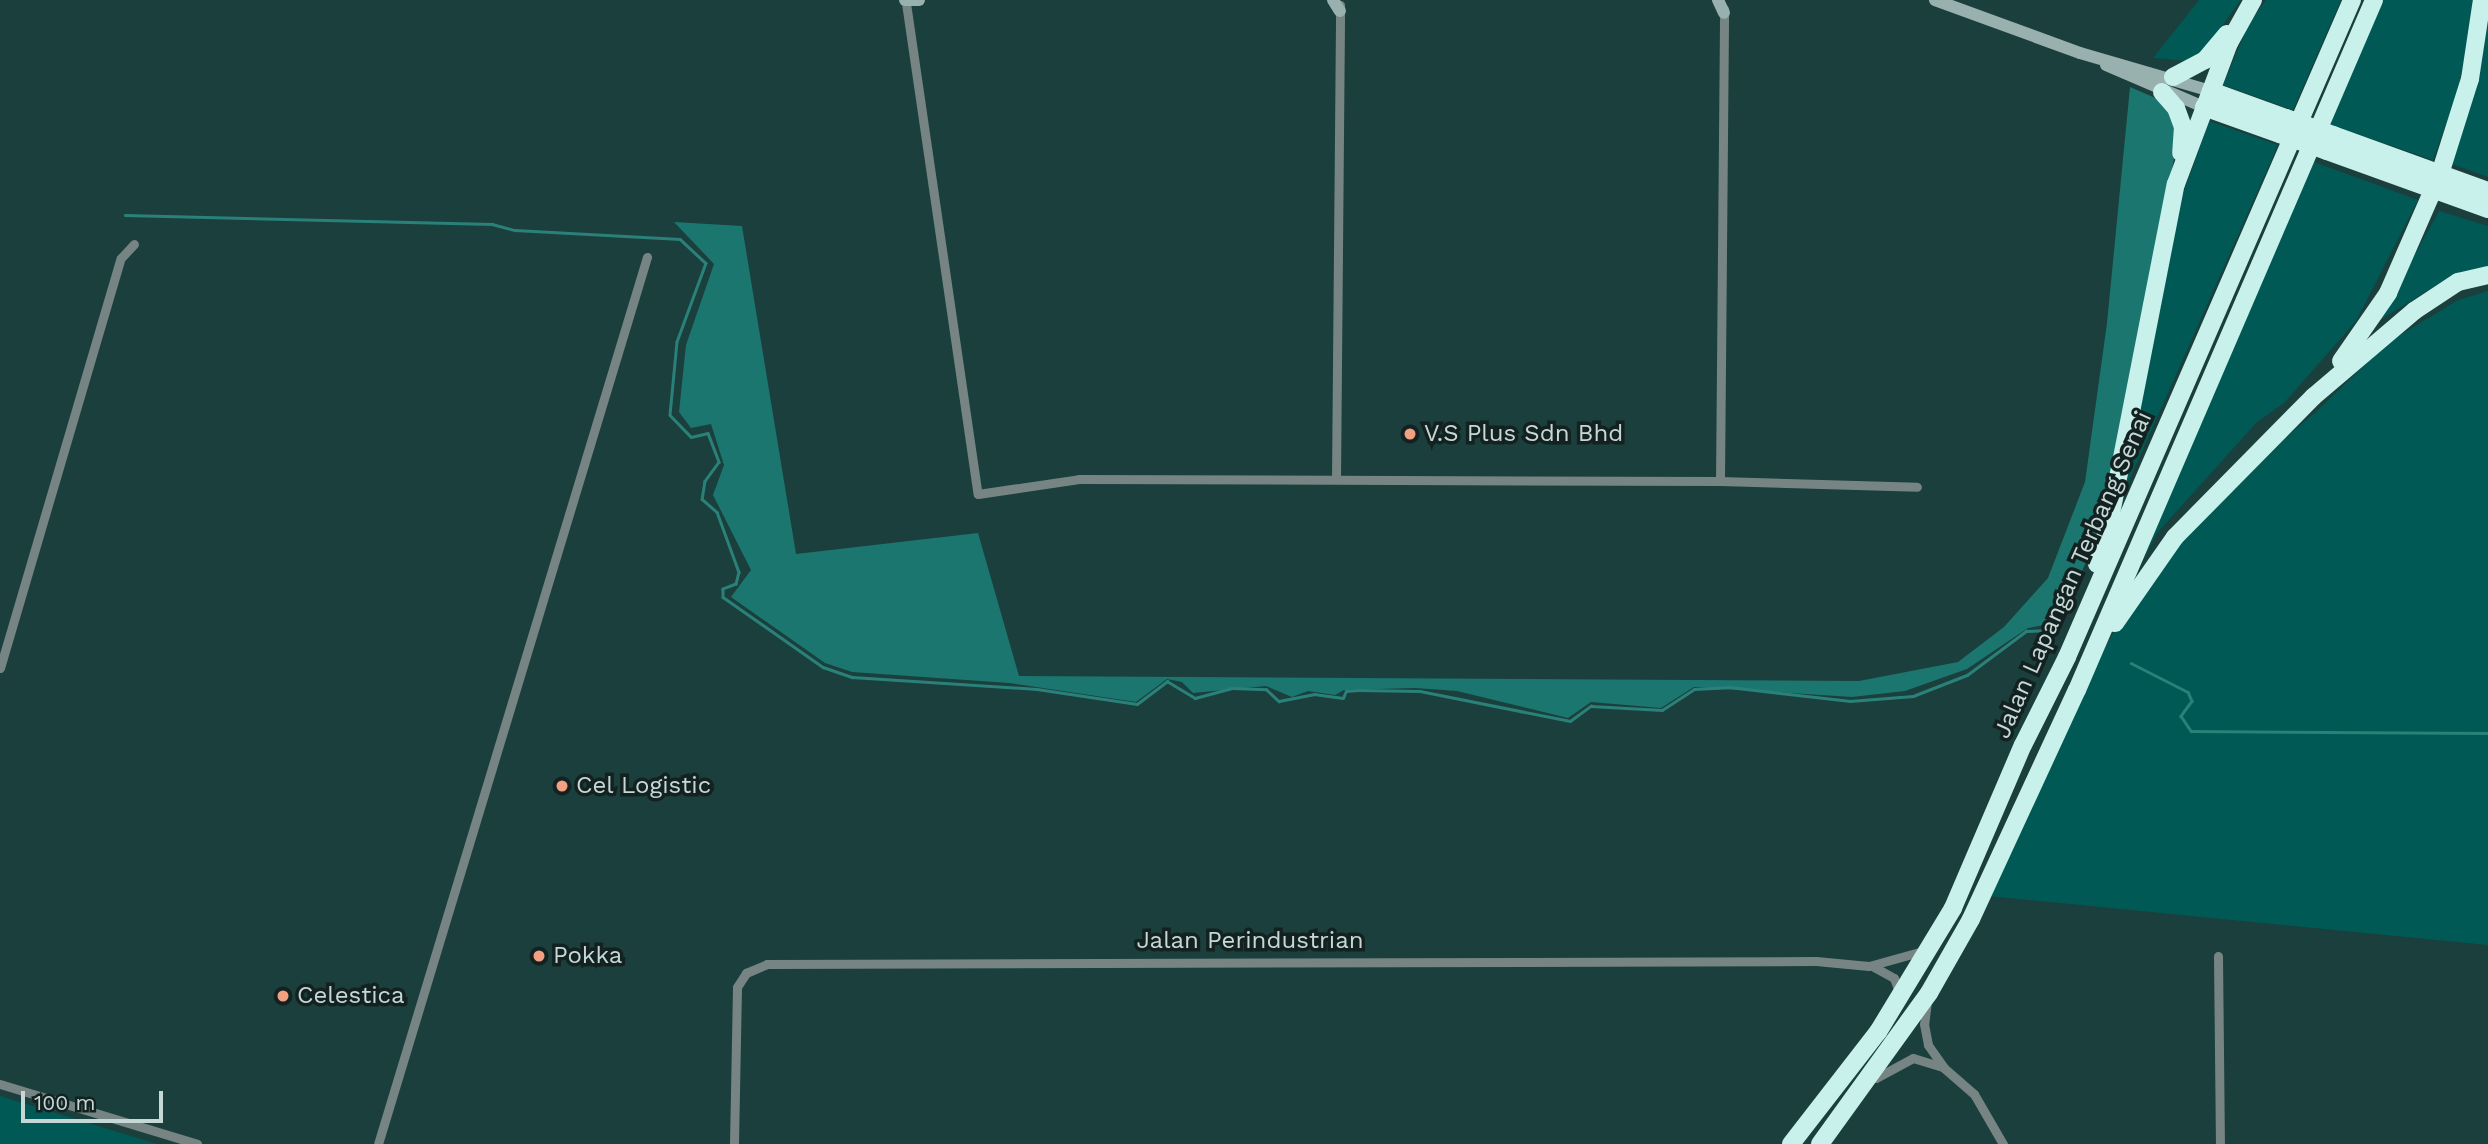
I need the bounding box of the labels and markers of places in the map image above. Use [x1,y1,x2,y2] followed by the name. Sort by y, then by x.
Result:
[1424,420,1623,448] place label: V.S Plus Sdn Bhd
[1402,426,1418,442] marker: V.S Plus Sdn Bhd
[576,772,712,800] place label: Cel Logistic
[554,778,570,794] marker: Cel Logistic
[553,942,622,970] place label: Pokka
[531,948,547,964] marker: Pokka
[297,982,405,1010] place label: Celestica
[275,988,291,1004] marker: Celestica

